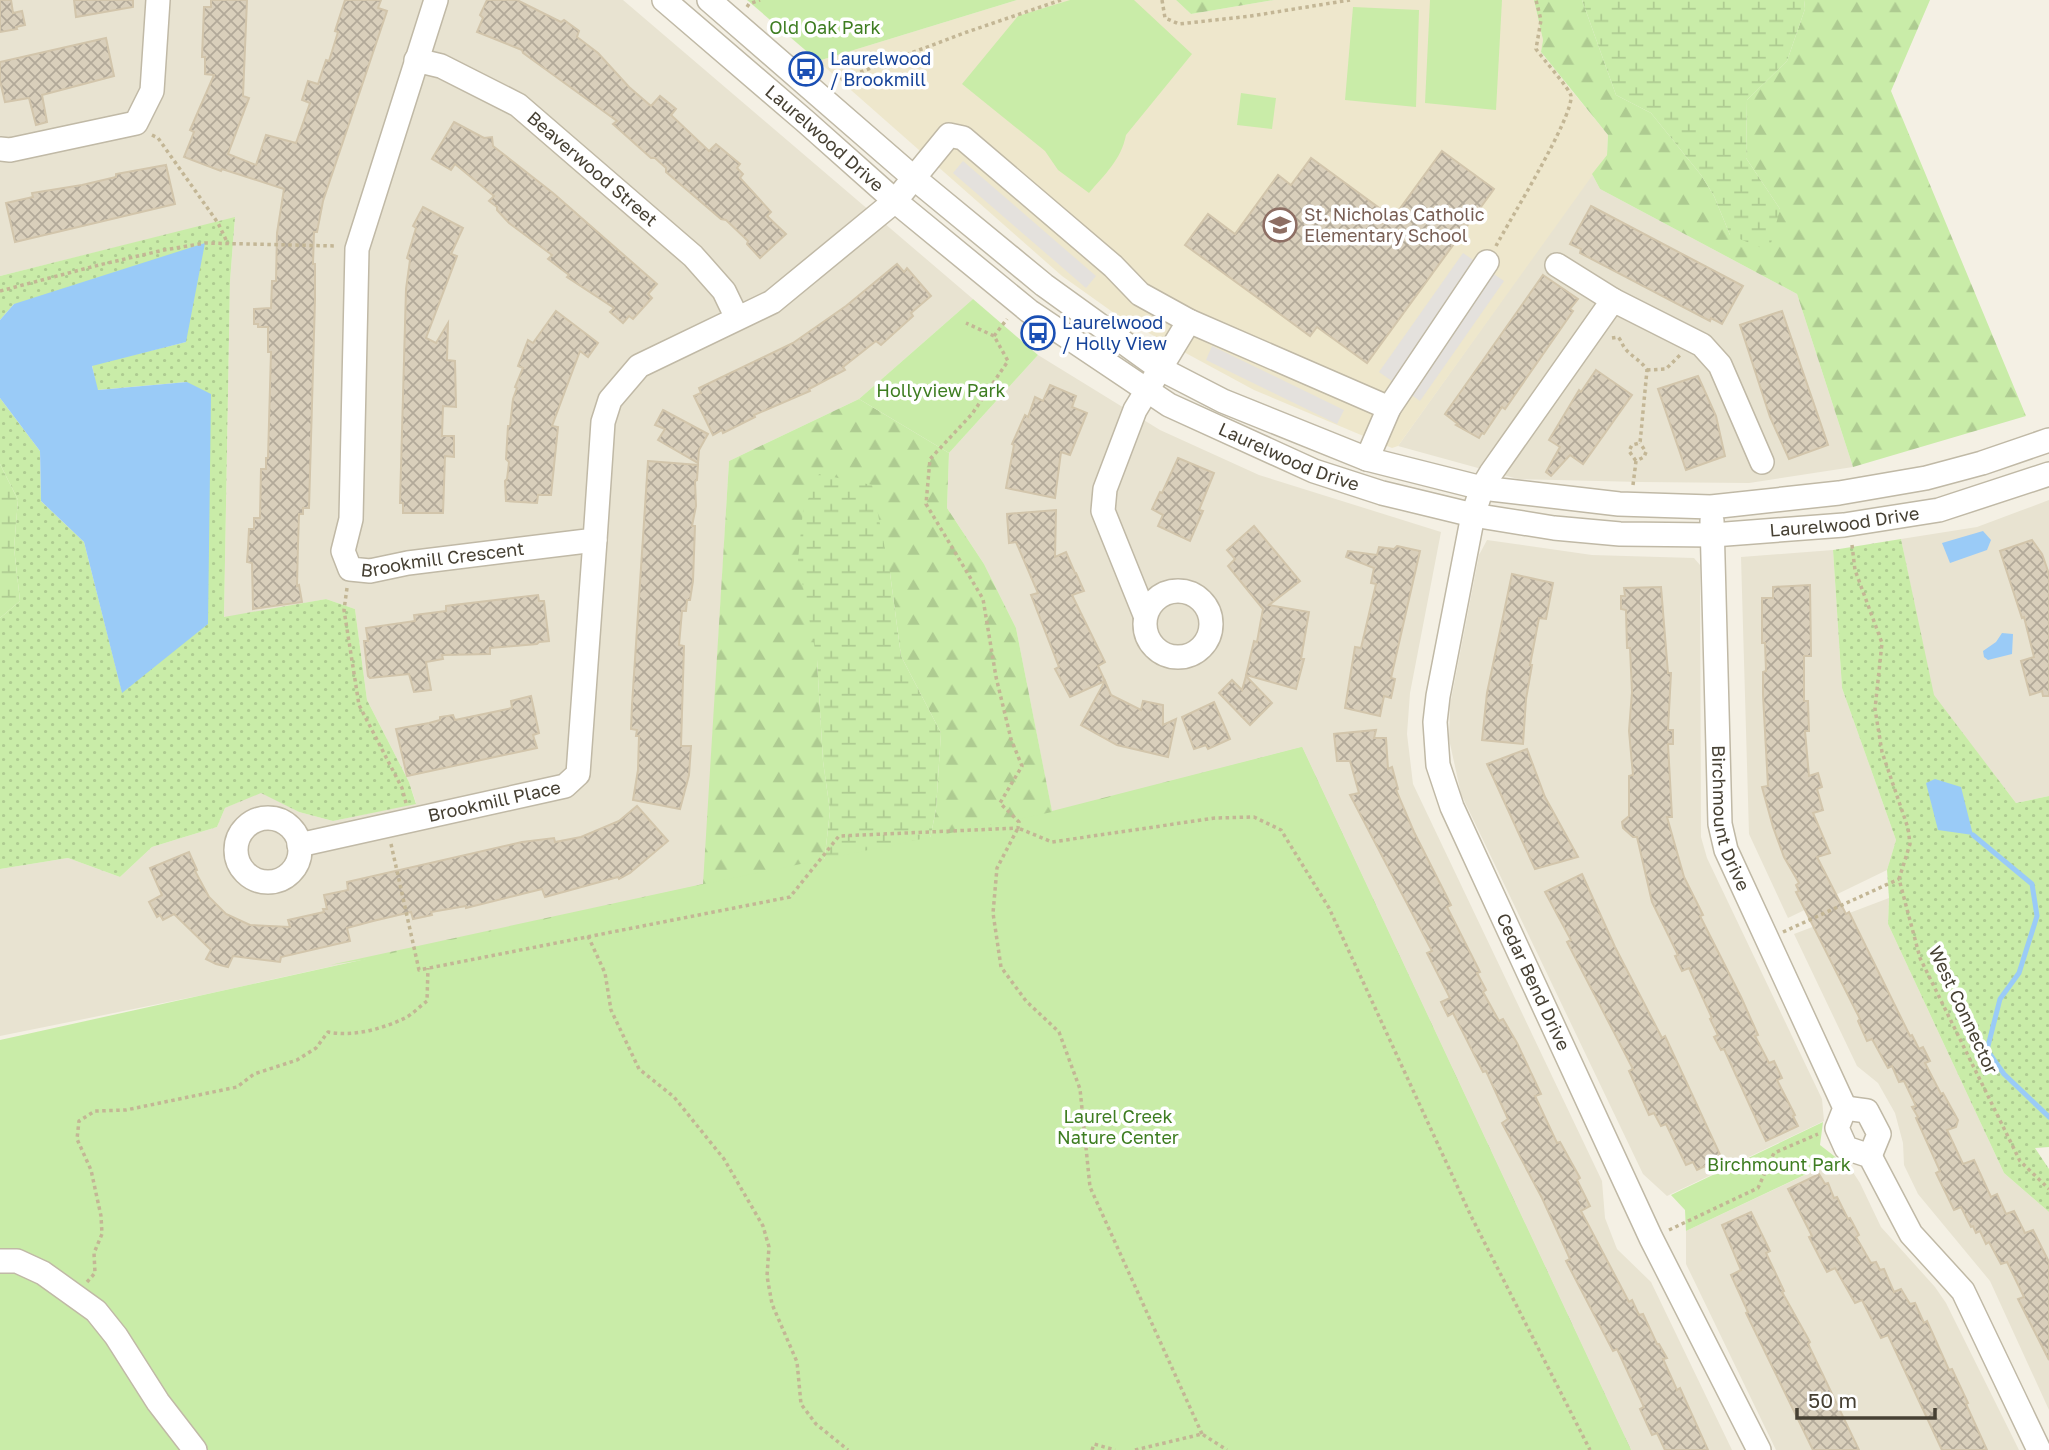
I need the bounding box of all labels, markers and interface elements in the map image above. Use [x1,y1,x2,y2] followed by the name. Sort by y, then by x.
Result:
[769,16,881,38] park label: Old Oak Park
[830,47,931,90] place label: Laurelwood / Brookmill
[787,50,825,88] bus stop icon: Laurelwood / Brookmill
[761,80,889,196] street label: Laurelwood Drive
[523,106,662,230] street label: Beaverwood Street
[1304,203,1485,246] place label: St. Nicholas Catholic Elementary School
[1261,206,1299,244] school or university icon: St. Nicholas Catholic Elementary School
[1062,311,1168,354] place label: Laurelwood / Holly View
[1019,314,1057,352] bus stop icon: Laurelwood / Holly View
[876,379,1006,401] park label: Hollyview Park
[1215,417,1362,495] street label: Laurelwood Drive
[1769,501,1921,541] street label: Laurelwood Drive
[360,537,525,581] street label: Brookmill Crescent
[1708,745,1755,894] street label: Birchmount Drive
[426,775,563,826] street label: Brookmill Place
[1492,909,1575,1054] street label: Cedar Bend Drive
[1925,942,2003,1077] street label: West Connector
[1057,1105,1179,1148] park label: Laurel Creek Nature Center
[1707,1153,1851,1175] park label: Birchmount Park
[1797,1376,1935,1420] scale bar
[1808,1387,1857,1413] text: 50 m

